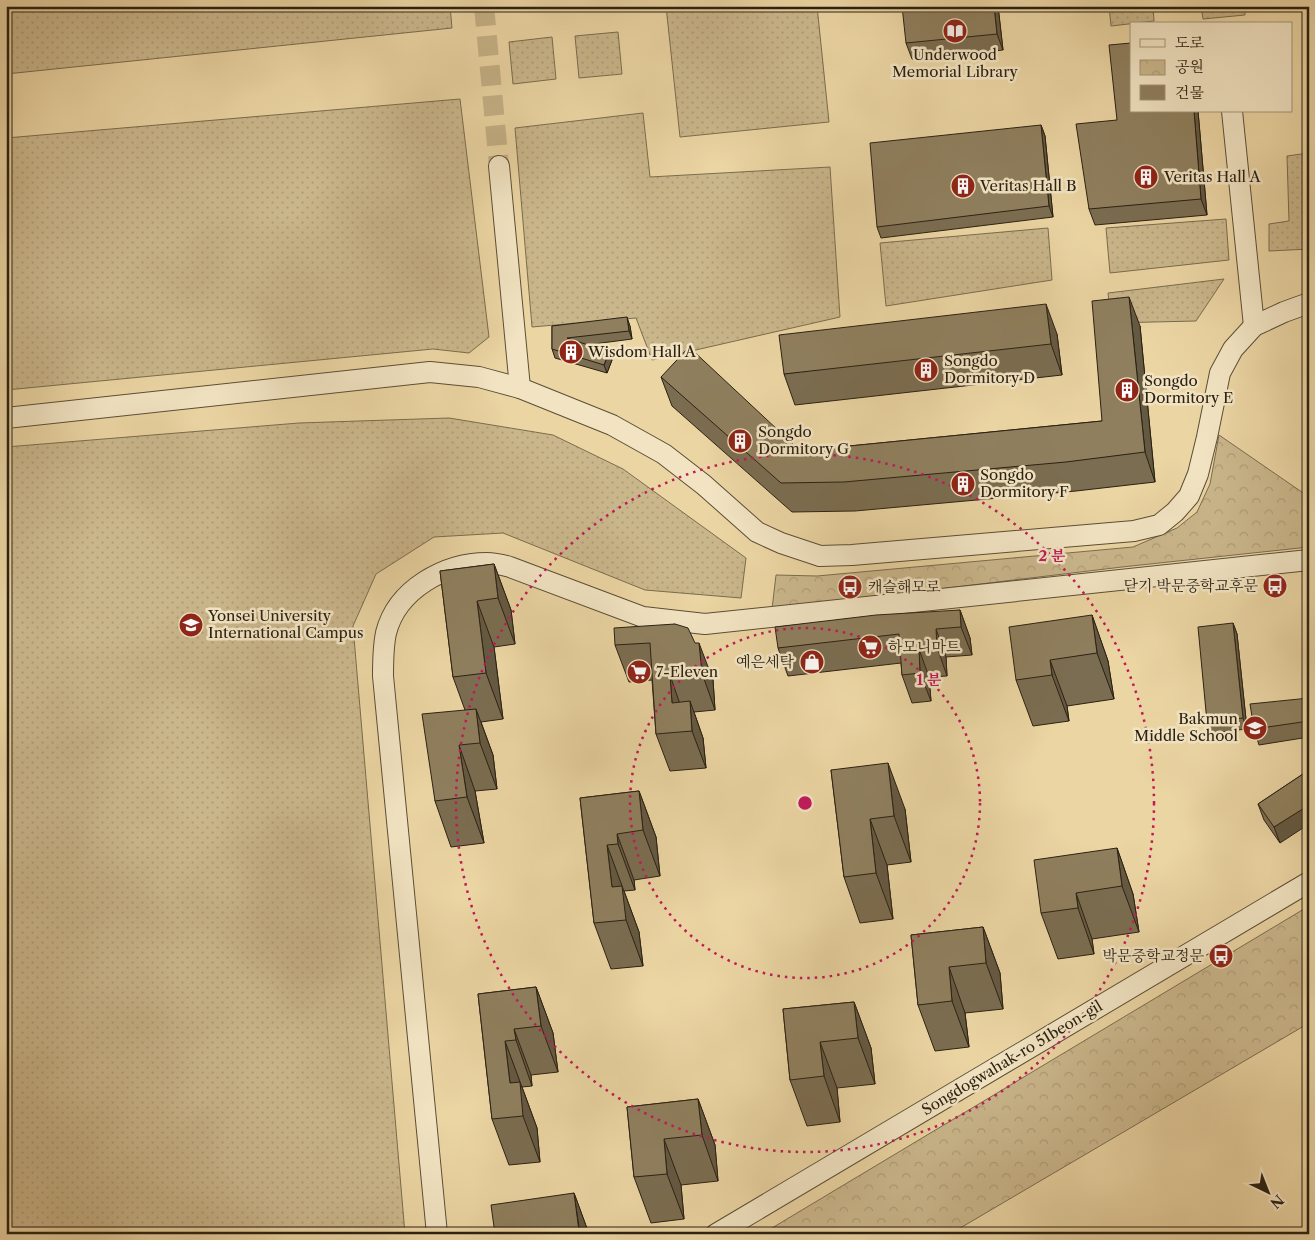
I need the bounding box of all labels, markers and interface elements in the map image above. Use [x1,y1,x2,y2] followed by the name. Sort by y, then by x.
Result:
[942,18,968,44] library icon: Underwood Memorial Library
[1130,22,1292,112] legend
[1175,33,1204,52] text: 도로
[892,45,1019,81] place label: Underwood Memorial Library
[1175,57,1204,76] text: 공원
[1175,83,1204,102] text: 건물
[1133,164,1159,190] building icon: Veritas Hall A
[1163,167,1261,186] place label: Veritas Hall A
[950,173,976,199] building icon: Veritas Hall B
[979,176,1077,195] place label: Veritas Hall B
[558,339,584,365] building icon: Wisdom Hall A
[587,342,697,361] place label: Wisdom Hall A
[944,351,1035,387] place label: Songdo Dormitory D
[913,357,939,383] building icon: Songdo Dormitory D
[1144,371,1233,407] place label: Songdo Dormitory E
[1114,377,1140,403] building icon: Songdo Dormitory E
[758,422,849,458] place label: Songdo Dormitory G
[727,428,753,454] building icon: Songdo Dormitory G
[980,465,1069,501] place label: Songdo Dormitory F
[950,471,976,497] building icon: Songdo Dormitory F
[1038,546,1066,565] text: 2 분
[1262,573,1288,599] bus stop icon: 닫기 박문중학교후문
[837,574,863,600] bus stop icon: 캐슬해모로
[1124,576,1258,595] place label: 닫기 박문중학교후문
[868,577,941,596] place label: 캐슬해모로
[207,606,364,642] place label: Yonsei University International Campus
[178,612,204,638] school or university icon: Yonsei University International Campus
[857,634,883,660] supermarket icon: 하모니마트
[888,637,961,656] place label: 하모니마트
[799,649,825,675] shop icon: 예은세탁
[736,652,795,671] place label: 예은세탁
[626,659,652,685] supermarket icon: 7-Eleven
[656,662,719,681] place label: 7-Eleven
[917,670,942,689] text: 1 분
[1134,709,1239,745] place label: Bakmun Middle School
[1242,715,1268,741] school or university icon: Bakmun Middle School
[796,794,814,812] centre of rings
[1208,943,1234,969] bus stop icon: 박문중학교정문
[1103,946,1205,965] place label: 박문중학교정문
[918,996,1106,1119] street label: Songdogwahak-ro 51beon-gil
[1242,1168,1292,1218] north arrow
[1266,1191,1287,1212] text: N

